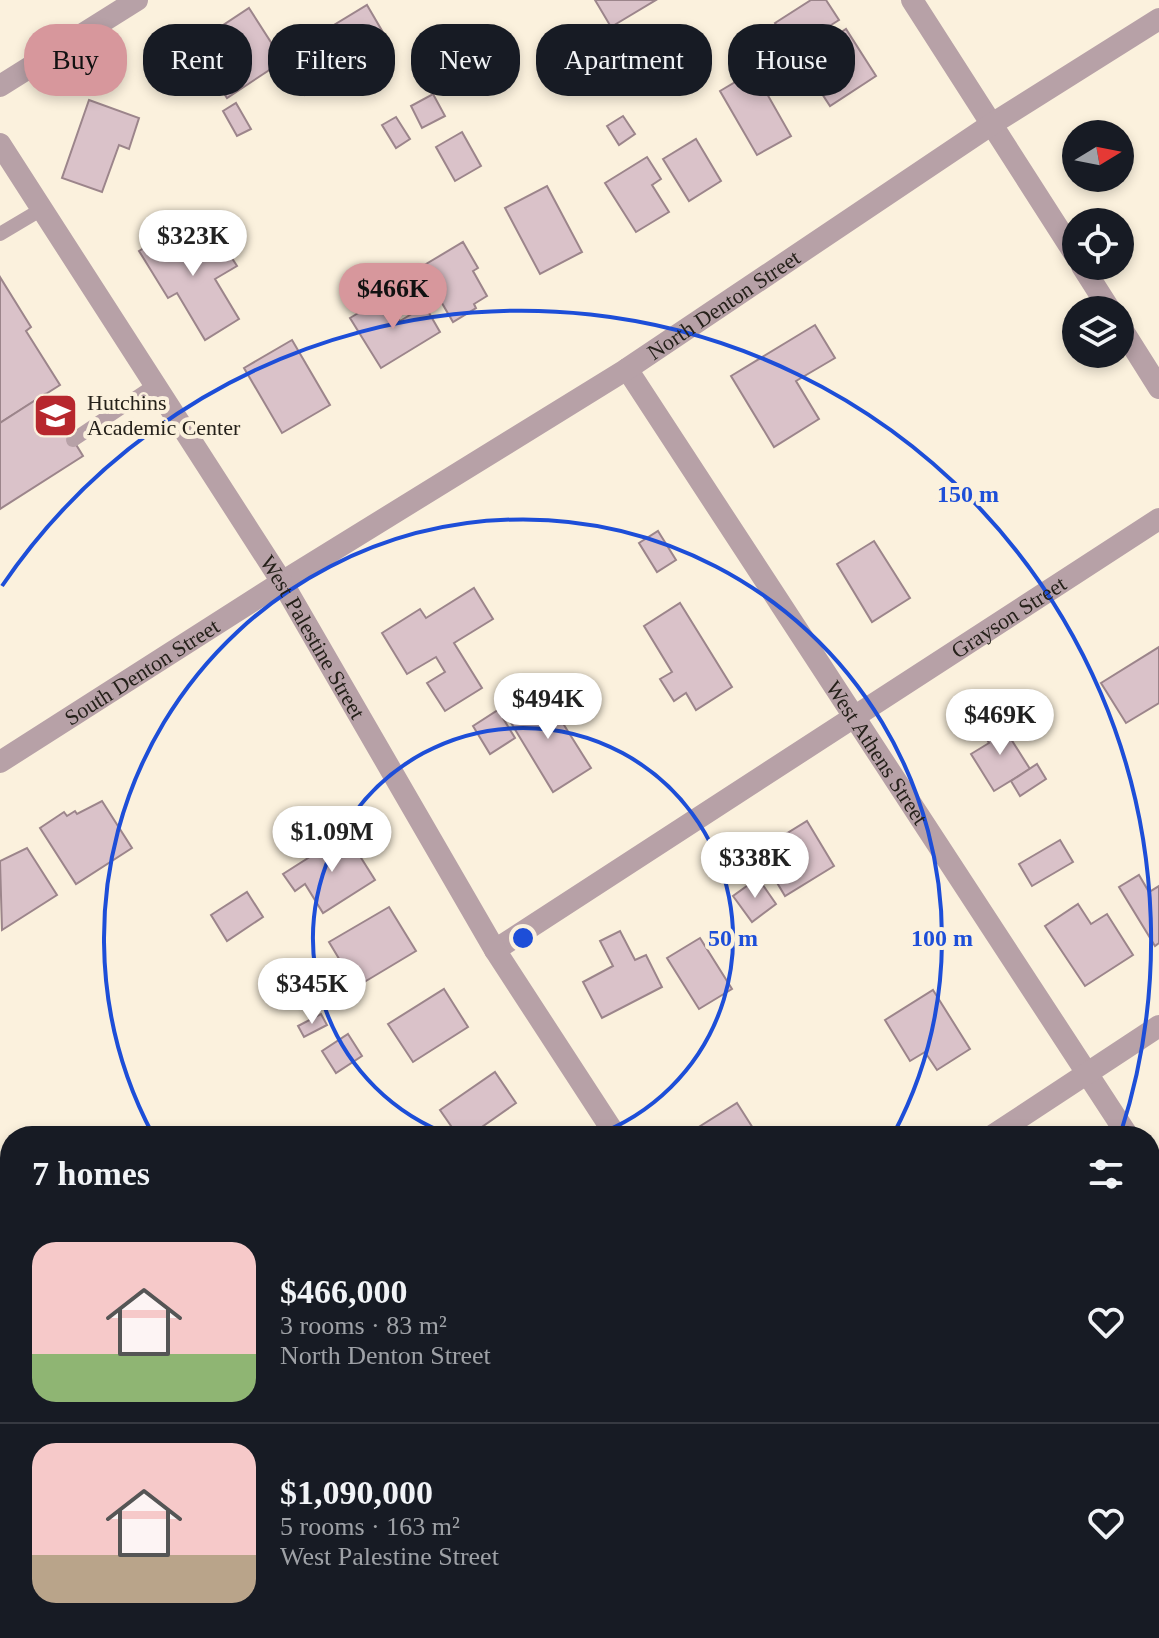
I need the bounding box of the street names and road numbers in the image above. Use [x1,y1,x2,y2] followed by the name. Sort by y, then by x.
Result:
[643,245,805,365] street label: North Denton Street
[255,551,370,723] street label: West Palestine Street
[947,571,1071,663] street label: Grayson Street
[60,613,224,731] street label: South Denton Street
[821,676,933,829] street label: West Athens Street

